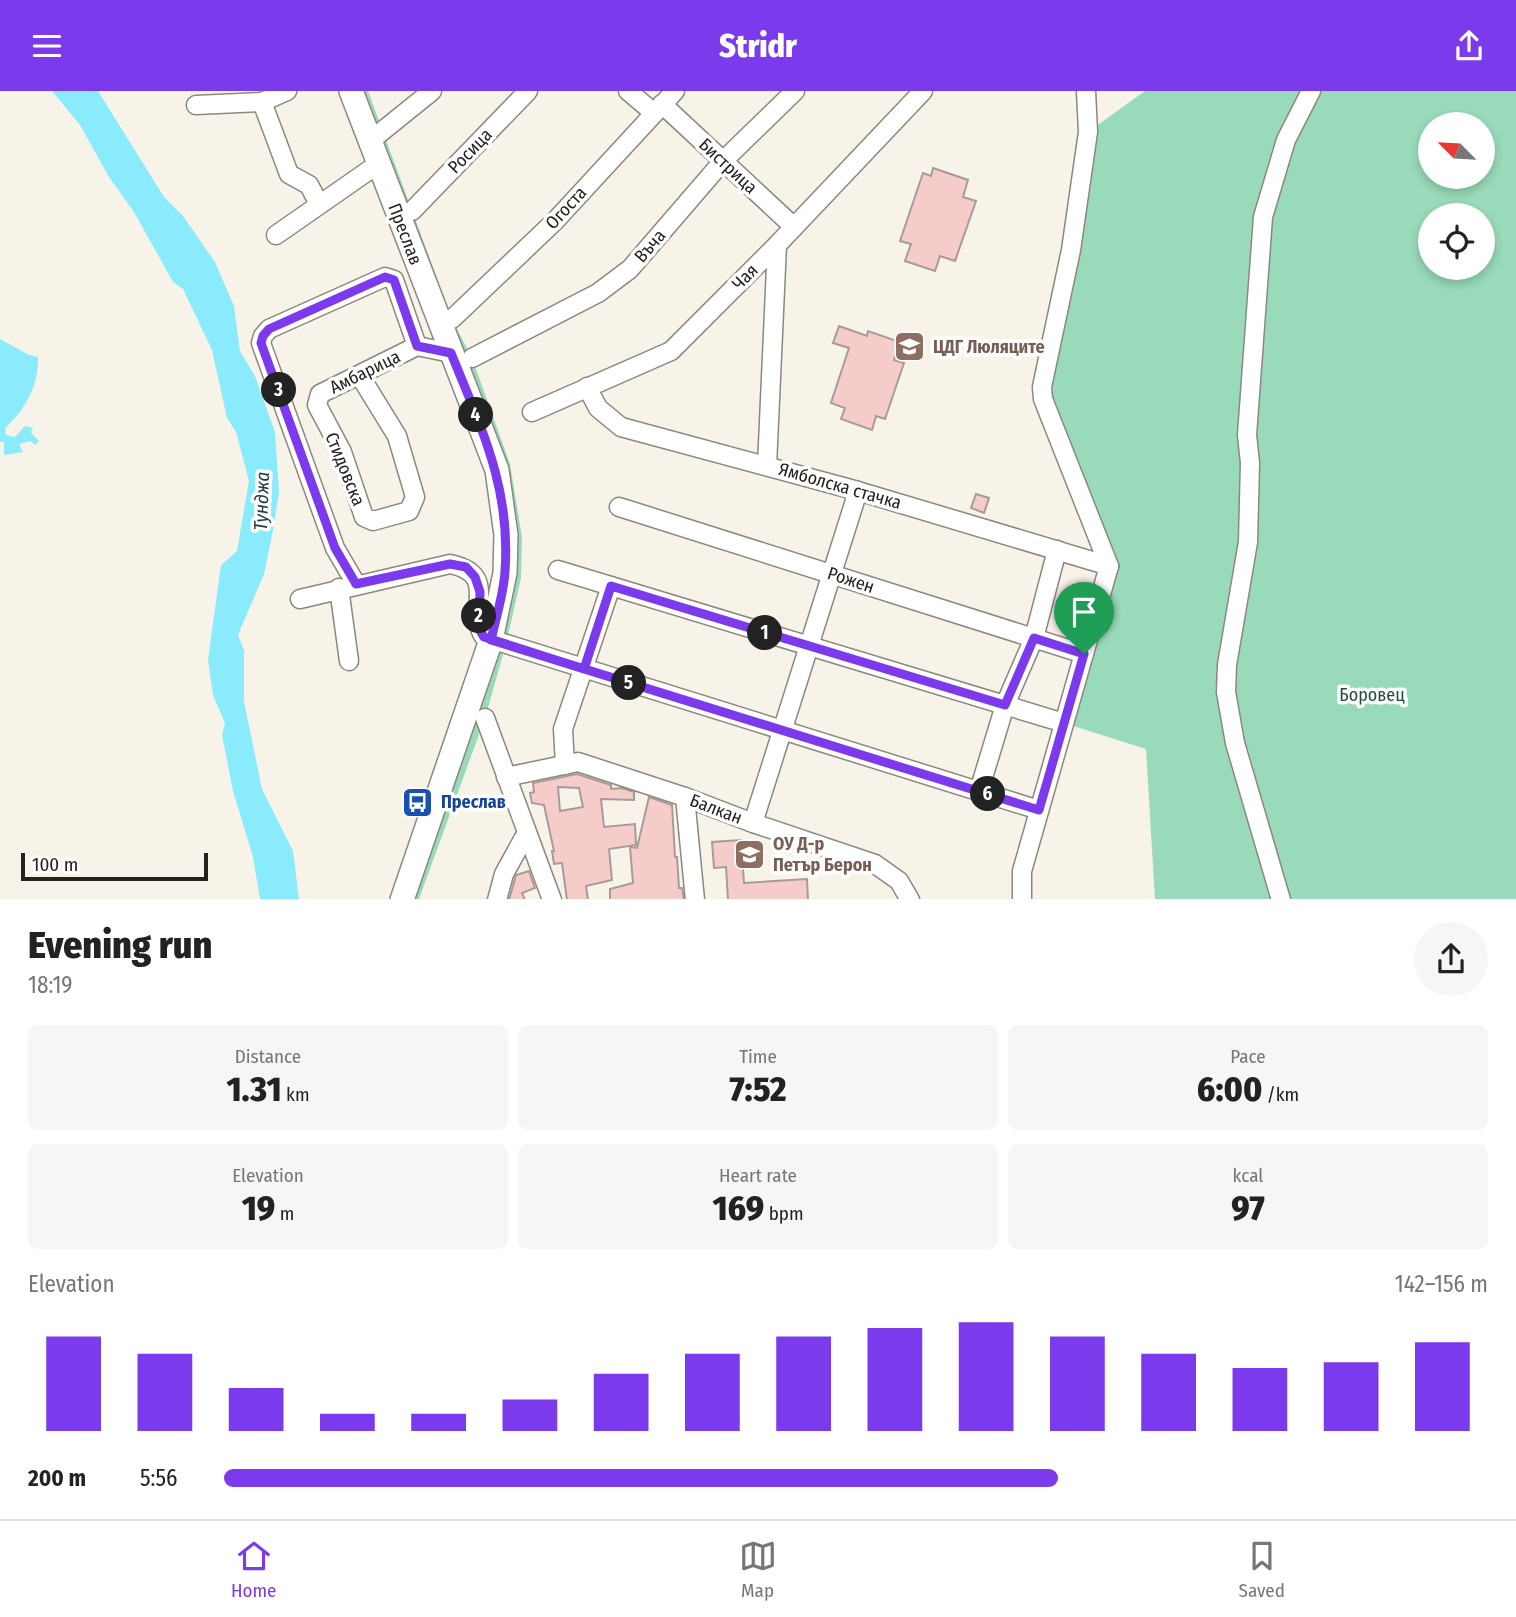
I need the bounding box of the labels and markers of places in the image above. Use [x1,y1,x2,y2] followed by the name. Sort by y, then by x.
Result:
[893,330,927,364] school or university icon: ЦДГ Люляците
[933,336,1045,358] place label: ЦДГ Люляците
[262,373,296,407] pin: 3
[458,397,494,433] pin: 4
[1054,582,1114,654] pin
[462,599,496,633] pin: 2
[748,615,782,651] pin: 1
[612,665,646,701] pin: 5
[970,777,1006,811] pin: 6
[401,785,435,819] bus stop icon: Преслав
[441,791,506,813] place label: Преслав
[773,833,872,876] place label: ОУ Д-р Петър Берон
[733,837,767,871] school or university icon: ОУ Д-р Петър Берон

